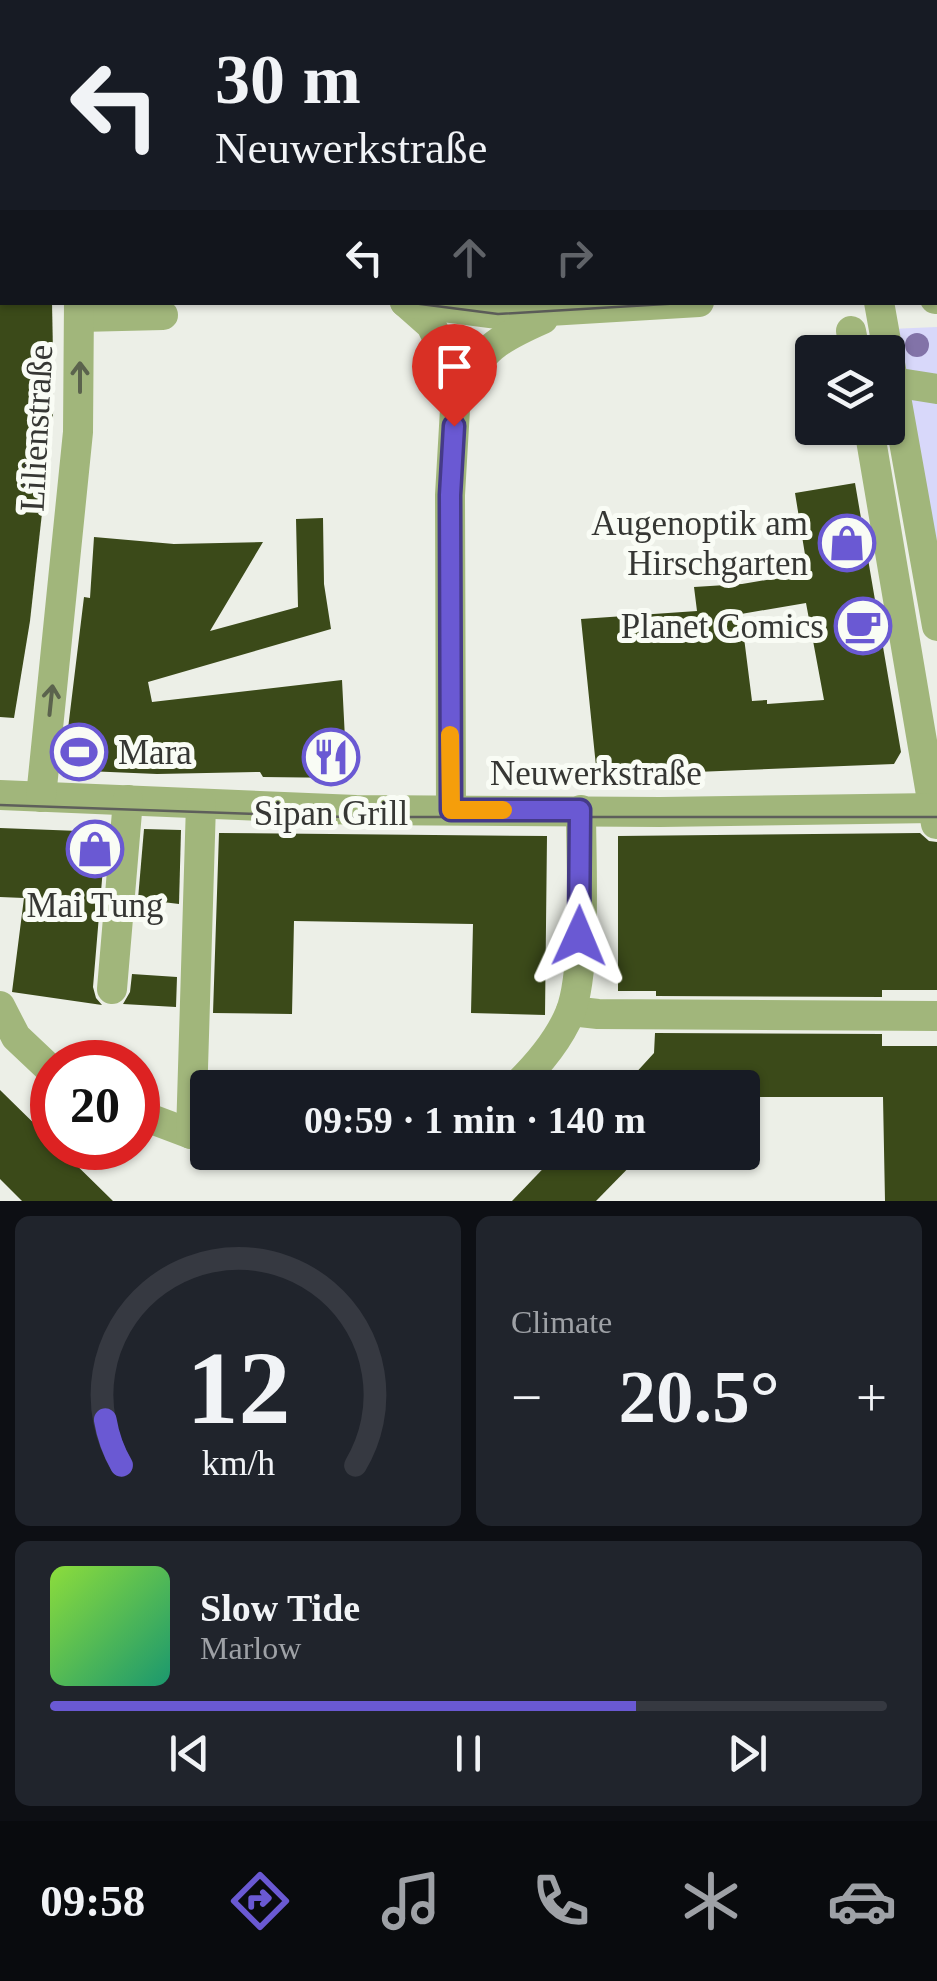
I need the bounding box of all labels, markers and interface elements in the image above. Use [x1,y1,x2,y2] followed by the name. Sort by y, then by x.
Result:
[50,40,180,170] icon: left
[215,41,361,118] text: 30 m
[215,123,487,173] text: Neuwerkstraße
[337,230,392,285] icon: left
[442,230,497,285] icon: ahead
[547,230,602,285] icon: right
[412,324,497,427] pin
[795,335,905,445] map controls
[795,335,905,445] button: layers
[427,339,482,394] icon: arrive
[13,344,60,513] street label: Lilienstraße
[70,361,90,394] one-way arrow
[591,504,808,583] place label: Augenoptik am Hirschgarten
[817,513,877,573] shop icon: Augenoptik am Hirschgarten
[833,596,893,656] cafe icon: Planet Comics
[621,607,824,646] place label: Planet Comics
[41,685,60,717] one-way arrow
[49,722,109,782] sports icon: Mara
[301,727,361,787] restaurant icon: Sipan Grill
[118,733,192,772] place label: Mara
[490,754,702,793] street label: Neuwerkstraße
[254,794,409,833] place label: Sipan Grill
[65,819,125,879] shop icon: Mai Tung
[527,884,631,988] position arrow
[26,886,164,925] place label: Mai Tung
[30,1040,160,1170] speed limit sign: 20
[304,1099,646,1141] text: 09:59 · 1 min · 140 m
[511,1304,612,1340] text: Climate
[186,1330,290,1445] text: 12
[618,1355,780,1438] text: 20.5°
[511,1367,542,1428] text: −
[856,1367,887,1428] text: +
[201,1443,275,1483] text: km/h
[200,1587,360,1629] text: Slow Tide
[200,1630,301,1666] text: Marlow
[162,1726,217,1781] icon: previous
[441,1726,496,1781] icon: pause
[720,1726,775,1781] icon: next
[225,1866,295,1936] icon: directions
[376,1866,446,1936] icon: music
[526,1866,596,1936] icon: phone
[676,1866,746,1936] icon: climate
[827,1866,897,1936] icon: car
[40,1876,145,1926] text: 09:58

